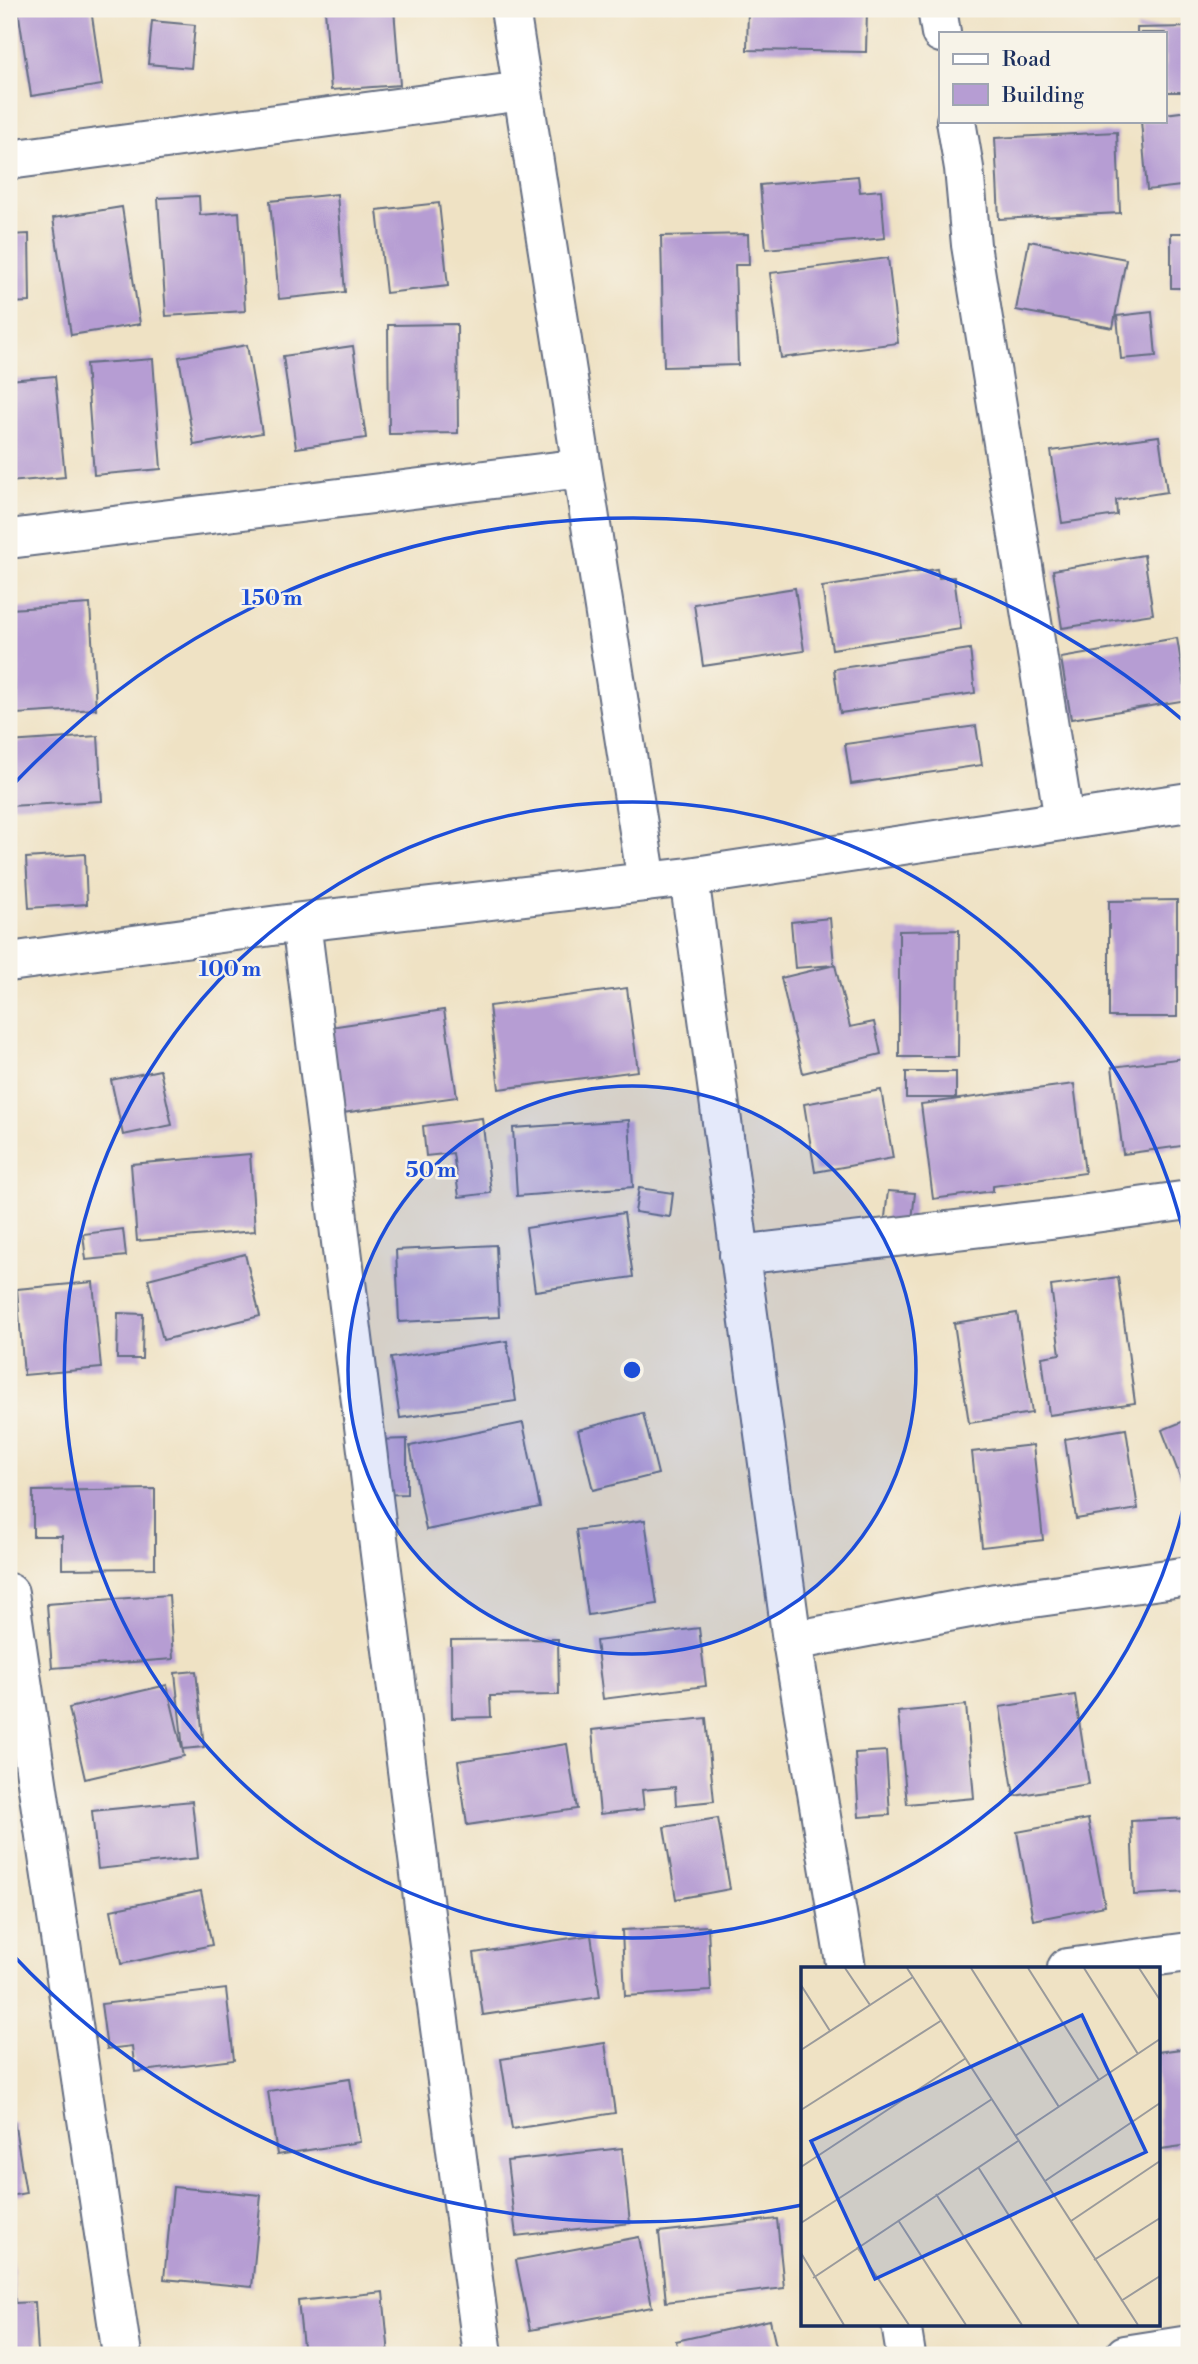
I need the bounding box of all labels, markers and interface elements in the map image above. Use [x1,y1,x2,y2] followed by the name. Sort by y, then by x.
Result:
[939,32,1166,122] legend
[1002,47,1051,73] text: Road
[1001,83,1084,109] text: Building
[242,586,302,612] text: 150 m
[199,957,261,983] text: 100 m
[406,1158,456,1184] text: 50 m
[620,1358,644,1382] centre of rings
[801,1967,1160,2326] inset map

